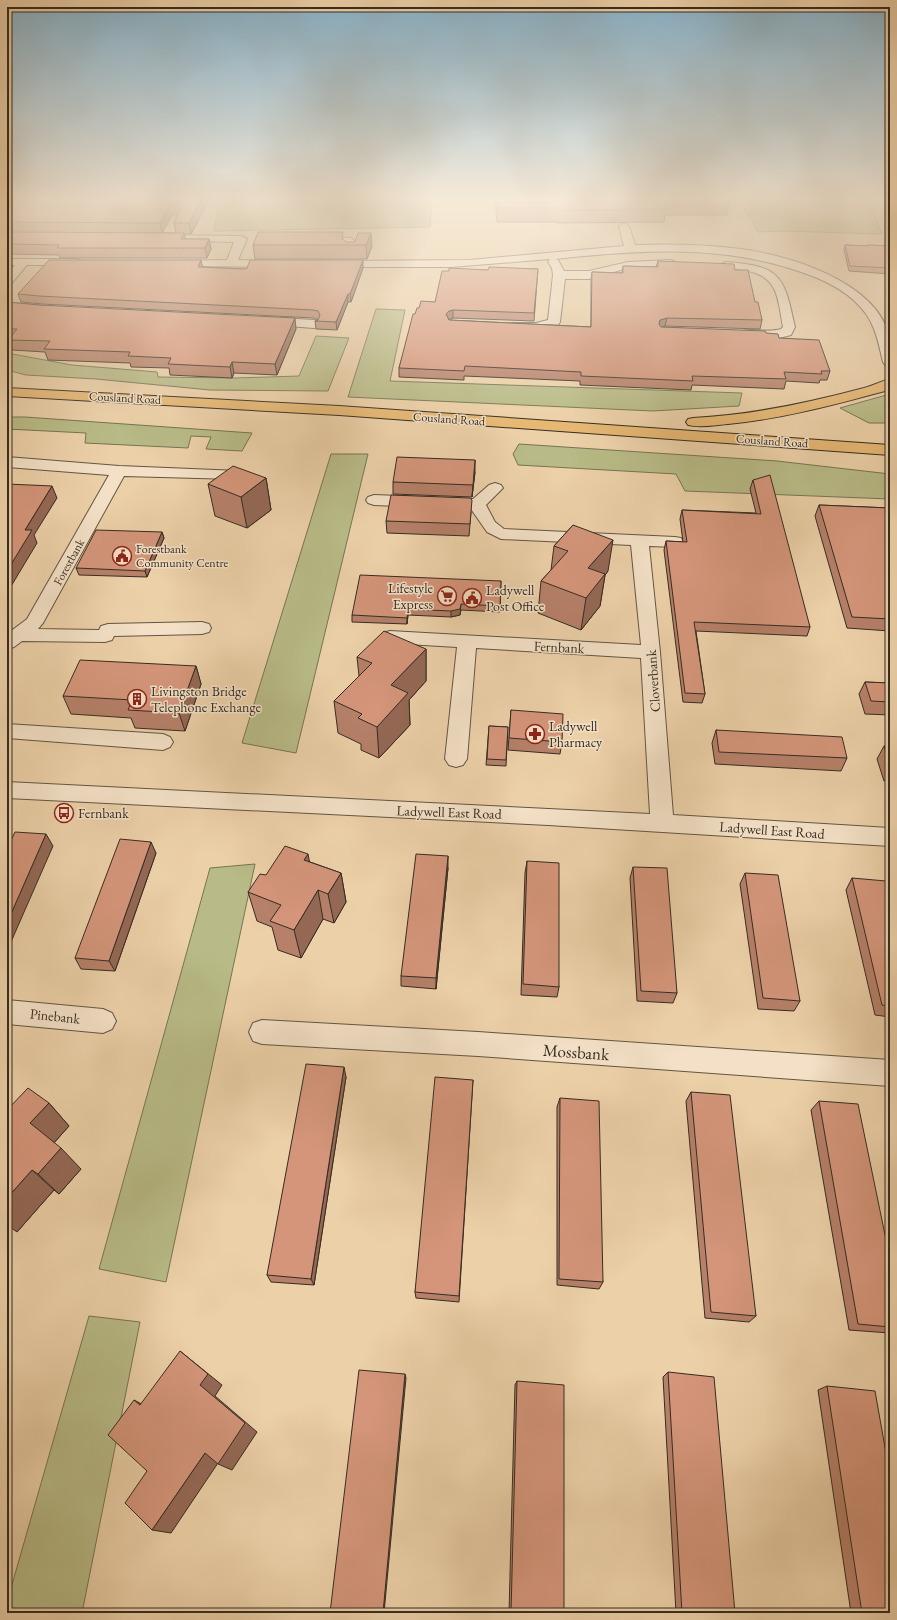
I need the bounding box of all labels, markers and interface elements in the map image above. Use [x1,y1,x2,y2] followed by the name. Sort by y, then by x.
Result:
[88,388,162,408] street label: Cousland Road
[412,408,487,430] street label: Cousland Road
[735,430,810,452] street label: Cousland Road
[50,536,88,588] street label: Forestbank
[136,541,228,571] place label: Forestbank Community Centre
[111,545,133,567] public building icon: Forestbank Community Centre
[388,579,434,613] place label: Lifestyle Express
[486,581,545,615] place label: Ladywell Post Office
[436,585,458,607] supermarket icon: Lifestyle Express
[461,587,483,609] public building icon: Ladywell Post Office
[533,637,585,657] street label: Fernbank
[642,649,664,713] street label: Cloverbank
[151,682,262,716] place label: Livingston Bridge Telephone Exchange
[126,688,148,710] building icon: Livingston Bridge Telephone Exchange
[549,717,603,751] place label: Ladywell Pharmacy
[524,723,546,745] pharmacy icon: Ladywell Pharmacy
[396,801,503,823] street label: Ladywell East Road
[53,802,75,824] bus stop icon: Fernbank
[78,804,129,822] place label: Fernbank
[719,817,826,843] street label: Ladywell East Road
[29,1004,81,1028] street label: Pinebank
[542,1039,611,1065] street label: Mossbank

